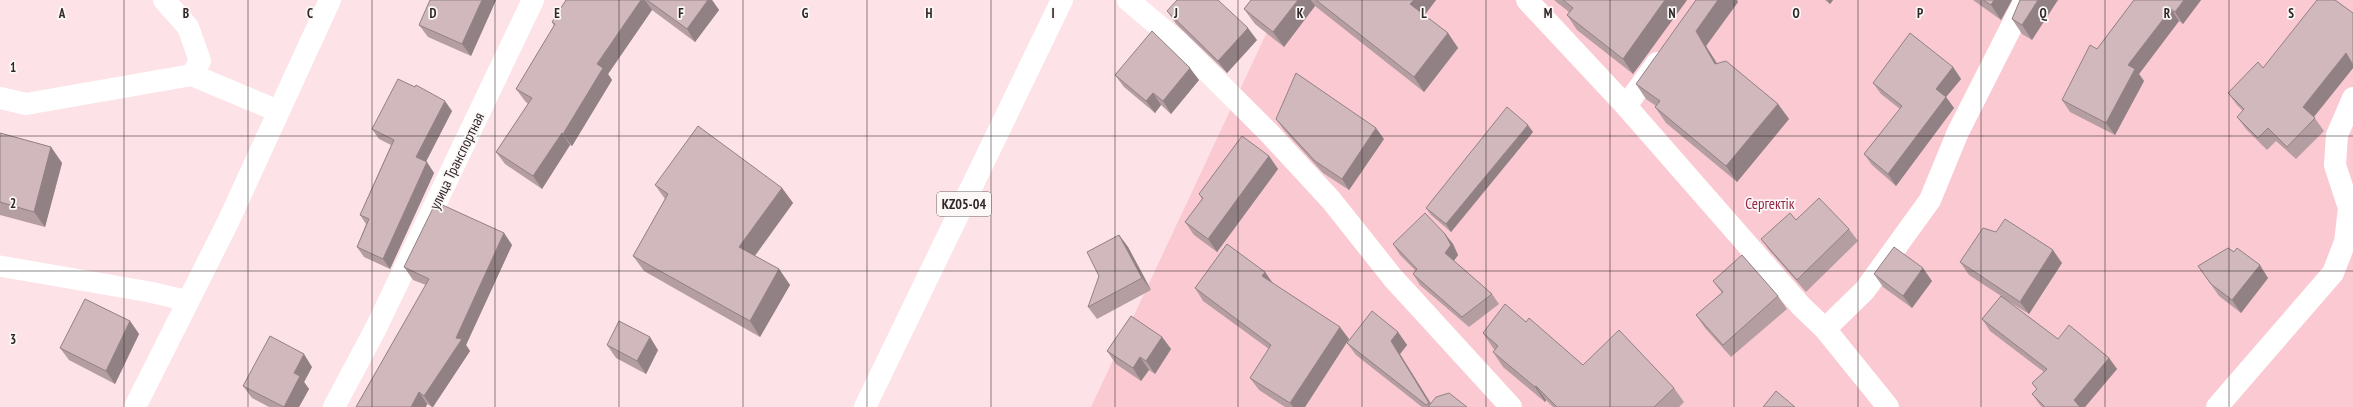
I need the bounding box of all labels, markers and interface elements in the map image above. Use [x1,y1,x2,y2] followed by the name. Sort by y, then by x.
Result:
[58,5,66,22] text: A
[183,5,189,22] text: B
[307,5,313,22] text: C
[430,5,437,22] text: D
[554,5,560,22] text: E
[678,5,684,22] text: F
[802,5,809,22] text: G
[926,5,933,22] text: H
[1051,5,1055,22] text: I
[1173,5,1178,22] text: J
[1297,5,1304,22] text: K
[1421,5,1427,22] text: L
[1544,5,1553,22] text: M
[1668,5,1676,22] text: N
[1792,5,1800,22] text: O
[1917,5,1923,22] text: P
[2039,5,2047,22] text: Q
[2164,5,2171,22] text: R
[2288,5,2294,22] text: S
[10,59,16,76] text: 1
[425,109,488,212] street label: улица Транспортная
[937,192,991,216] road number: KZ05-04
[1745,194,1795,213] park label: Сергектік
[10,195,16,212] text: 2
[10,331,16,348] text: 3

